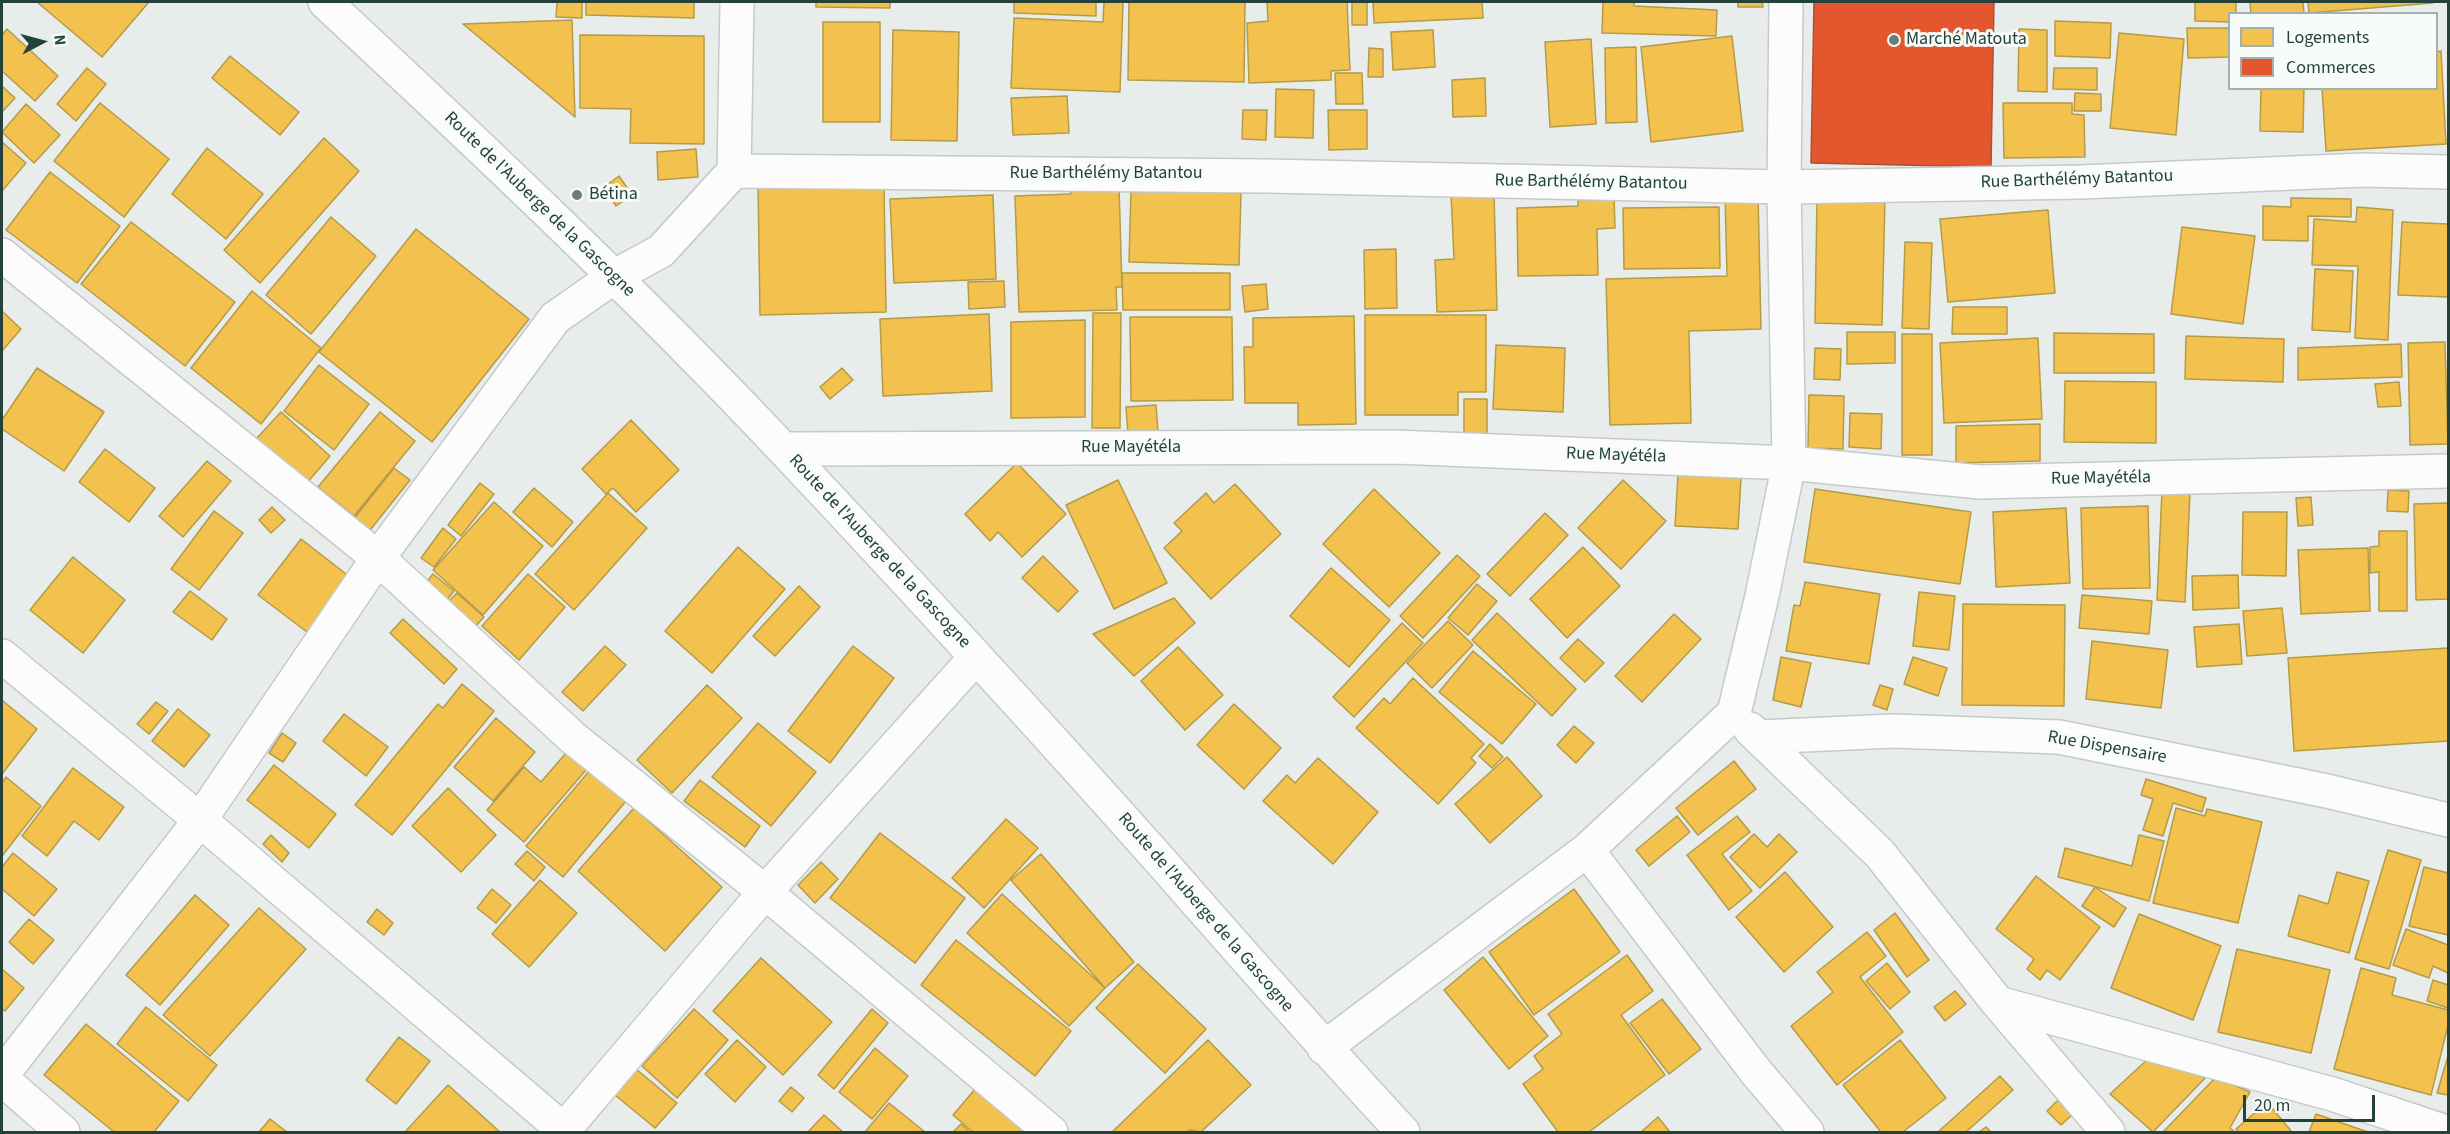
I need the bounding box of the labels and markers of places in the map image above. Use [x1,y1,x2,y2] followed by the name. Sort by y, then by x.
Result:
[1906,29,2027,51] place label: Marché Matouta
[1887,33,1901,47] marker: Marché Matouta
[589,184,638,206] place label: Bétina
[570,188,584,202] marker: Bétina

